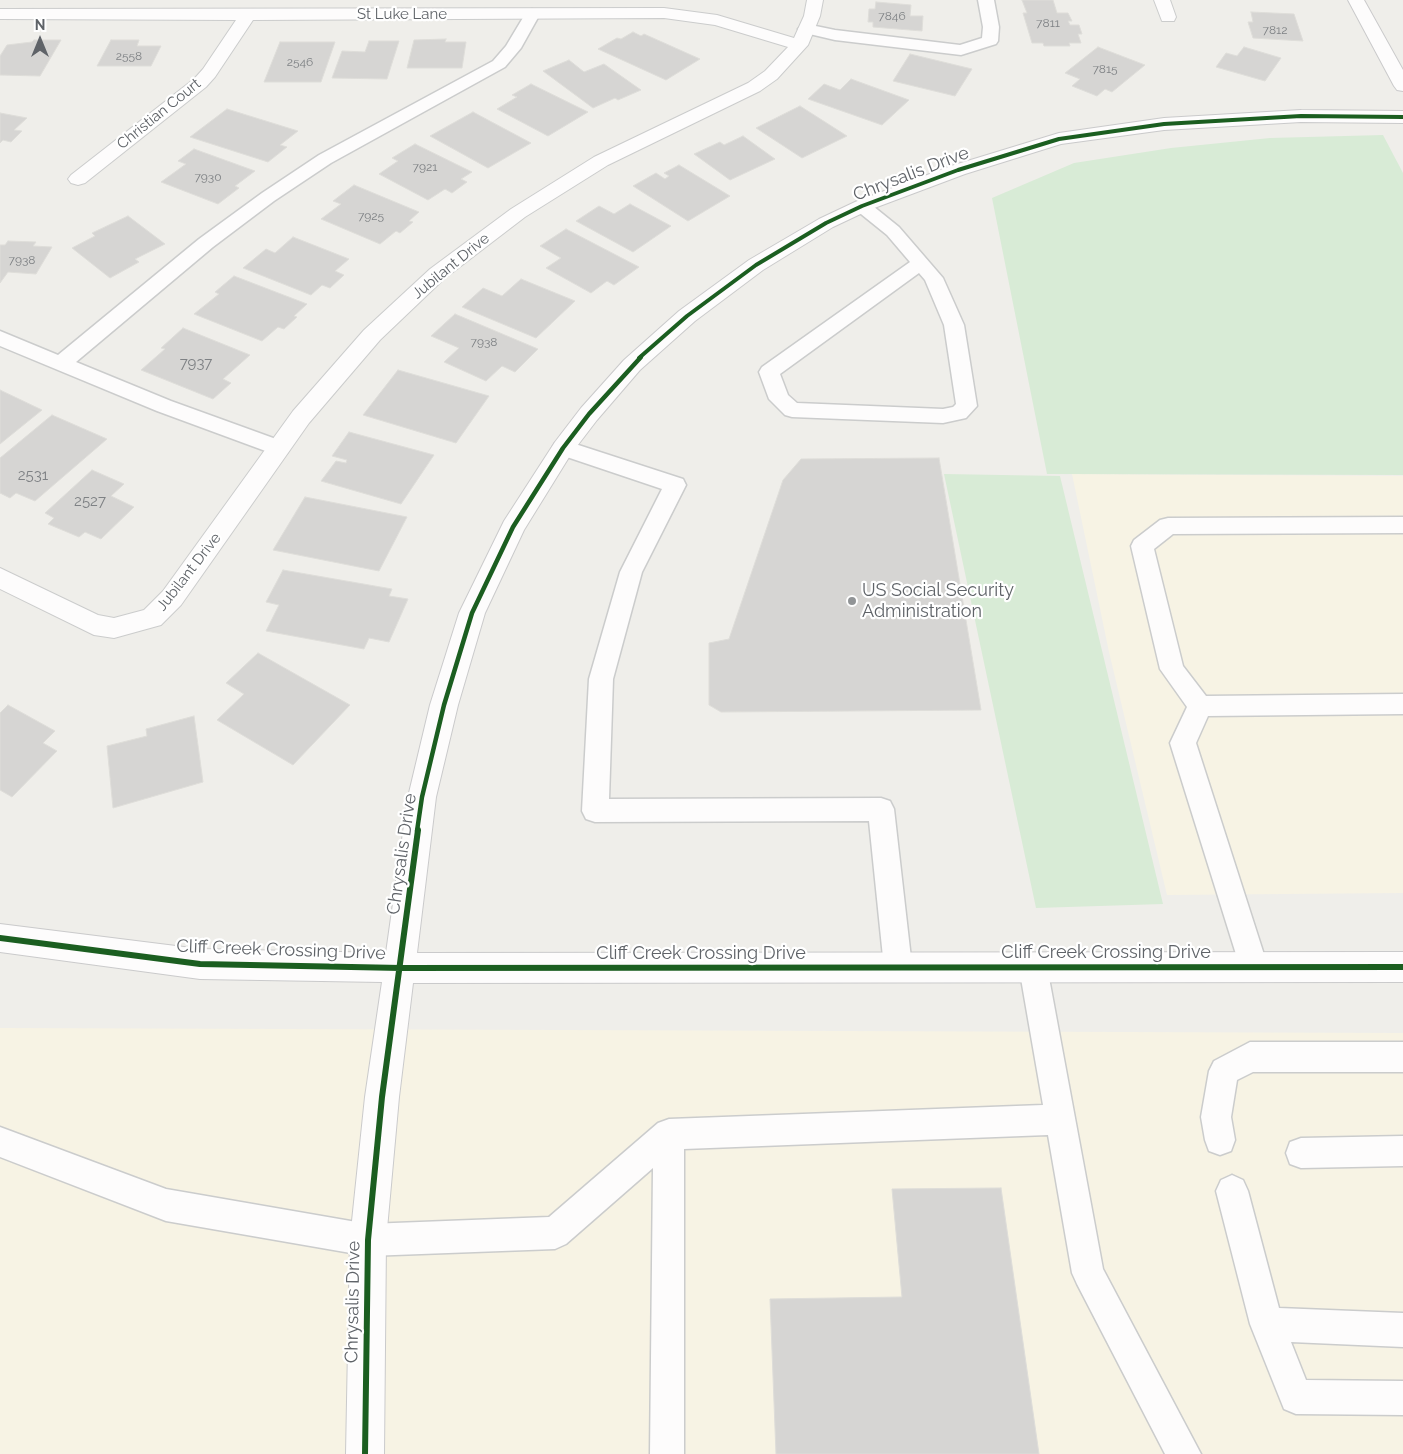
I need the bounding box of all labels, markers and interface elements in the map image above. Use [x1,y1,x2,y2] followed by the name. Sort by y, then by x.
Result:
[357,5,447,23] street label: St Luke Lane
[878,9,906,23] house number: 7846
[15,15,65,65] north arrow
[1036,16,1060,30] house number: 7811
[35,17,45,33] text: N
[1263,23,1287,37] house number: 7812
[116,49,142,63] house number: 2558
[287,55,313,69] house number: 2546
[1092,62,1118,76] house number: 7815
[114,75,204,153] street label: Christian Court
[850,142,972,206] street label: Chrysalis Drive
[413,160,437,174] house number: 7921
[194,170,222,184] house number: 7930
[358,209,384,223] house number: 7925
[409,229,493,303] street label: Jubilant Drive
[9,253,35,267] house number: 7938
[471,335,497,349] house number: 7938
[180,354,212,372] house number: 7937
[18,466,48,484] house number: 2531
[74,492,106,510] house number: 2527
[153,529,225,615] street label: Jubilant Drive
[862,580,1014,622] place label: US Social Security Administration
[846,595,858,607] marker: US Social Security Administration
[383,792,421,916] street label: Chrysalis Drive
[176,936,386,964] street label: Cliff Creek Crossing Drive
[1001,942,1211,964] street label: Cliff Creek Crossing Drive
[596,943,806,965] street label: Cliff Creek Crossing Drive
[341,1241,365,1363] street label: Chrysalis Drive

